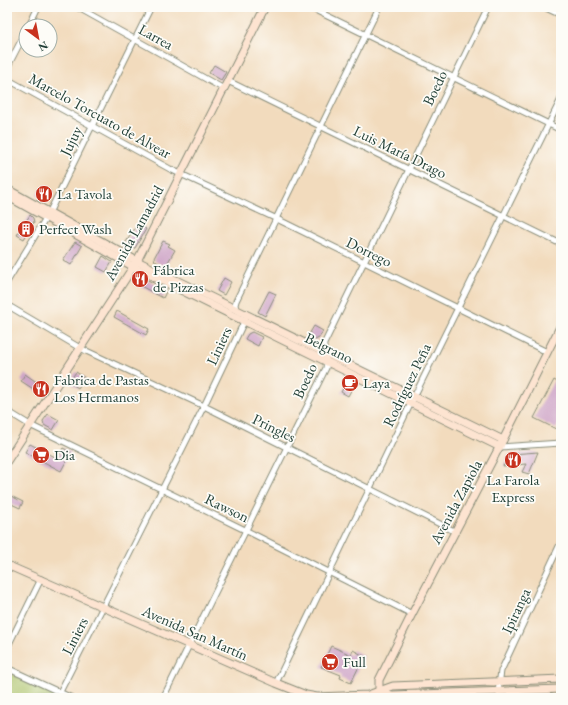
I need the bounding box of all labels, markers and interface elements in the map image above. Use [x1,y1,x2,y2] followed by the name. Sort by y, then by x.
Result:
[18,18,58,58] north arrow
[136,19,177,54] street label: Larrea
[36,38,51,55] text: N
[418,67,451,109] street label: Boedo
[26,69,175,163] street label: Marcelo Torcuato de Alvear
[351,121,450,182] street label: Luis María Drago
[54,122,86,161] street label: Jujuy
[99,182,168,285] street label: Avenida Lamadrid
[34,184,54,204] restaurant icon: La Tavola
[57,184,112,203] place label: La Tavola
[16,219,36,239] building icon: Perfect Wash
[39,219,112,238] place label: Perfect Wash
[343,232,395,271] street label: Dorrego
[153,260,204,296] place label: Fábrica de Pizzas
[130,269,150,289] restaurant icon: Fábrica de Pizzas
[202,324,236,368] street label: Liniers
[302,328,356,367] street label: Belgrano
[378,340,435,430] street label: Rodríguez Peña
[288,360,321,402] street label: Boedo
[54,370,149,406] place label: Fabrica de Pastas Los Hermanos
[340,373,360,393] cafe icon: Laya
[363,373,390,392] place label: Laya
[31,379,51,399] restaurant icon: Fabrica de Pastas Los Hermanos
[250,409,299,446] street label: Pringles
[31,445,51,465] supermarket icon: Dia
[54,445,75,464] place label: Dia
[503,450,523,470] restaurant icon: La Farola Express
[425,456,486,548] street label: Avenida Zapiola
[487,470,539,506] place label: La Farola Express
[202,489,253,526] street label: Rawson
[497,585,534,637] street label: Ipiranga
[138,600,251,664] street label: Avenida San Martín
[57,614,92,658] street label: Liniers
[320,652,340,672] supermarket icon: Full
[343,652,366,671] place label: Full

